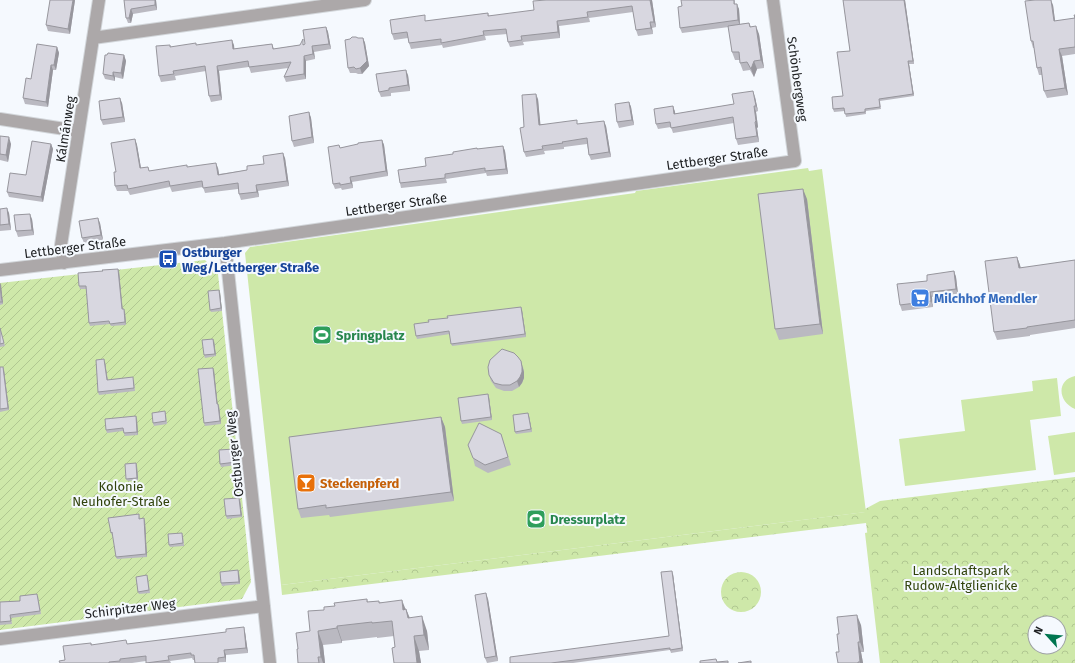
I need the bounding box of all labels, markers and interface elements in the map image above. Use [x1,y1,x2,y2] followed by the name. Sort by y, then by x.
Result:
[784,36,811,123] street label: Schönbergweg
[53,94,78,164] street label: Kálmánweg
[665,144,769,173] street label: Lettberger Straße
[344,190,448,219] street label: Lettberger Straße
[23,234,127,261] street label: Lettberger Straße
[182,245,319,275] place label: Ostburger Weg/Lettberger Straße
[157,248,179,270] bus stop icon: Ostburger Weg/Lettberger Straße
[909,287,931,309] supermarket icon: Milchhof Mendler
[934,291,1038,306] place label: Milchhof Mendler
[311,324,333,346] sports icon: Springplatz
[336,328,404,343] place label: Springplatz
[222,410,246,498] street label: Ostburger Weg
[295,472,317,494] bar icon: Steckenpferd
[320,476,399,491] place label: Steckenpferd
[72,479,170,509] park label: Kolonie Neuhofer-Straße
[525,508,547,530] sports icon: Dressurplatz
[550,512,625,527] place label: Dressurplatz
[904,563,1018,593] park label: Landschaftspark Rudow-Altglienicke
[84,595,177,622] street label: Schirpitzer Weg
[1027,615,1067,655] north arrow
[1031,624,1046,637] text: N

